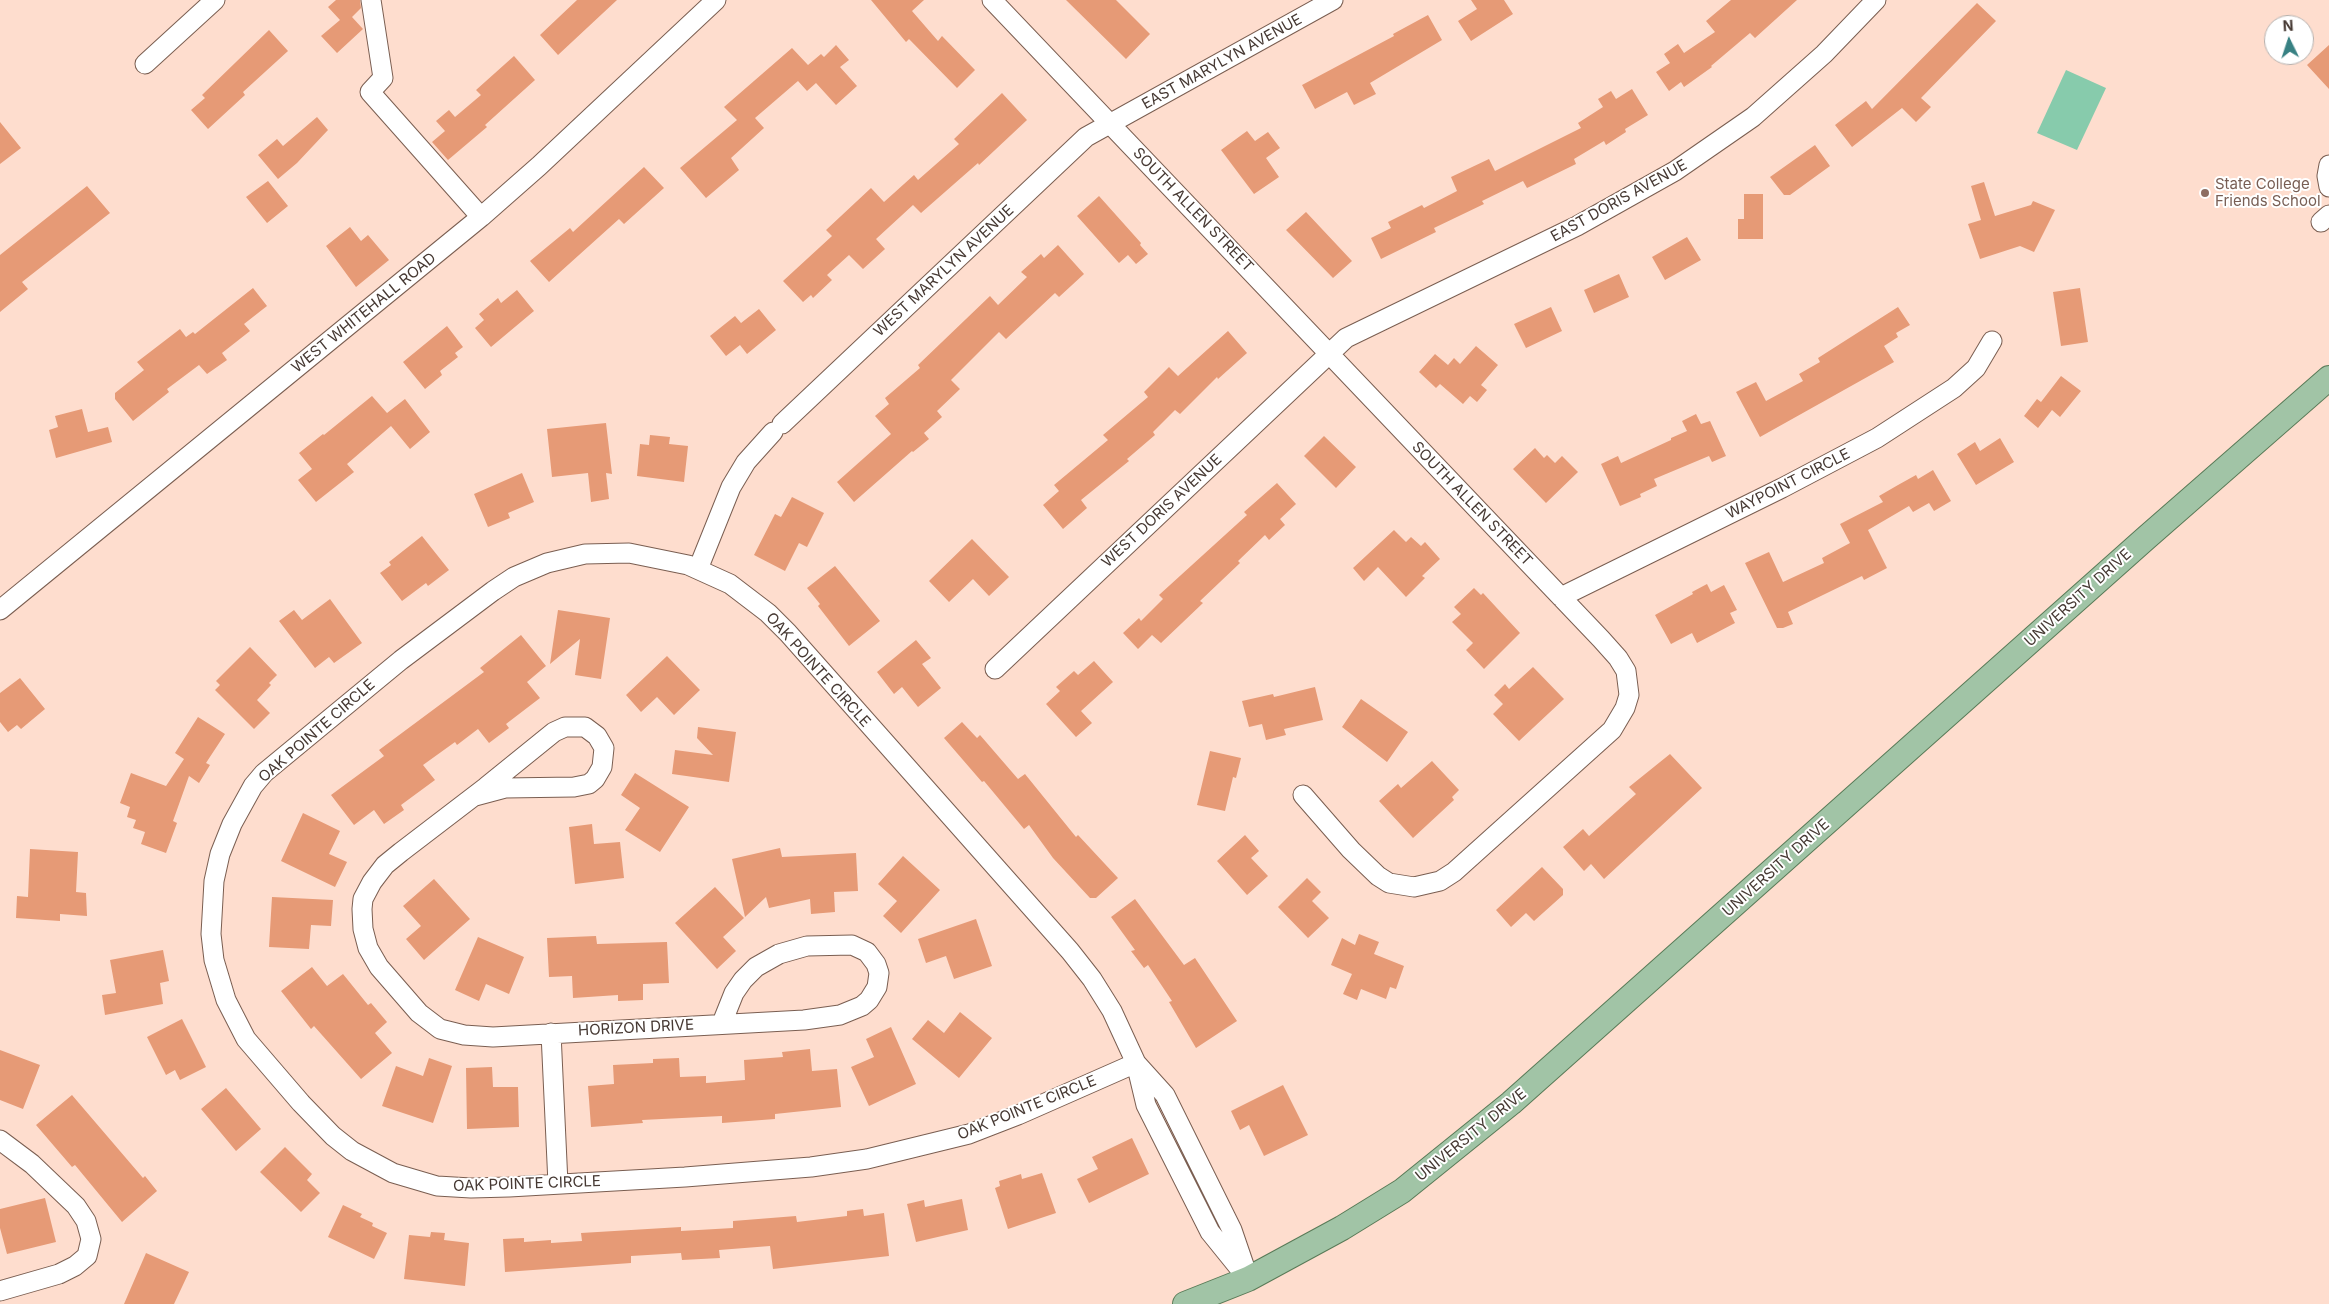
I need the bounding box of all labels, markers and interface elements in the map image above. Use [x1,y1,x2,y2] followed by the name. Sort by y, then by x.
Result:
[1139,10,1305,114] street label: EAST MARYLYN AVENUE
[2264,15,2314,65] north arrow
[2282,17,2294,34] text: N
[1129,144,1257,276] street label: SOUTH ALLEN STREET
[1548,156,1690,246] street label: EAST DORIS AVENUE
[2215,175,2321,210] place label: State College Friends School
[2199,187,2211,199] marker: State College Friends School
[870,201,1018,341] street label: WEST MARYLYN AVENUE
[288,249,440,377] street label: WEST WHITEHALL ROAD
[1408,438,1536,570] street label: SOUTH ALLEN STREET
[1723,445,1853,523] street label: WAYPOINT CIRCLE
[1098,451,1226,571] street label: WEST DORIS AVENUE
[2021,545,2135,651] street label: UNIVERSITY DRIVE
[762,609,874,731] street label: OAK POINTE CIRCLE
[255,676,379,786] street label: OAK POINTE CIRCLE
[1719,815,1833,921] street label: UNIVERSITY DRIVE
[578,1016,694,1040] street label: HORIZON DRIVE
[955,1072,1099,1144] street label: OAK POINTE CIRCLE
[1412,1085,1530,1185] street label: UNIVERSITY DRIVE
[453,1172,601,1196] street label: OAK POINTE CIRCLE

